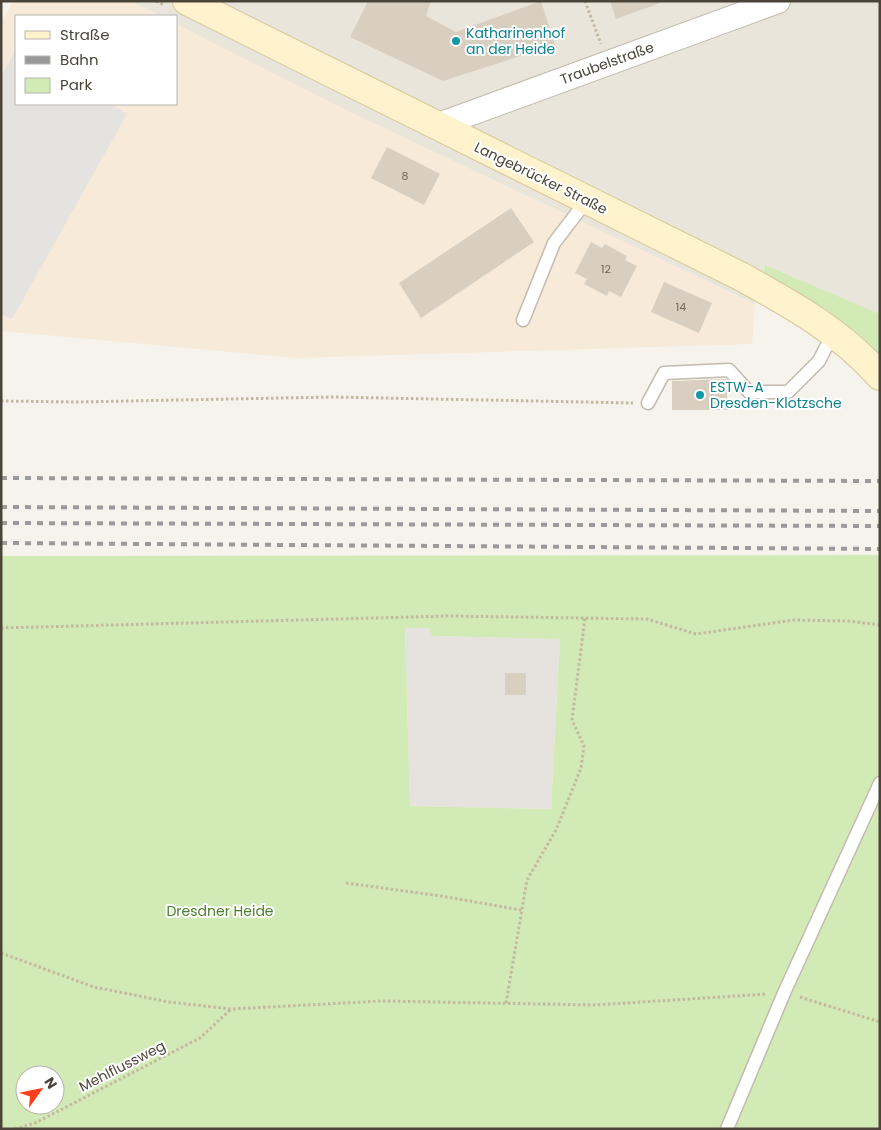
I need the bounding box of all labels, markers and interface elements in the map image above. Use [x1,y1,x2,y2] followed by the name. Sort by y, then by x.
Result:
[15,15,178,105] legend
[466,23,566,59] place label: Katharinenhof an der Heide
[60,24,110,45] text: Straße
[450,35,462,47] marker: Katharinenhof an der Heide
[557,37,657,89] street label: Traubelstraße
[60,49,99,70] text: Bahn
[60,74,92,95] text: Park
[471,137,611,219] street label: Langebrücker Straße
[402,168,409,184] house number: 8
[601,261,611,277] house number: 12
[676,299,686,315] house number: 14
[710,377,842,413] place label: ESTW-A Dresden-Klotzsche
[694,389,706,401] marker: ESTW-A Dresden-Klotzsche
[166,901,274,921] park label: Dresdner Heide
[75,1036,169,1096] street label: Mehlflussweg
[15,1065,65,1115] north arrow
[40,1073,62,1093] text: N

